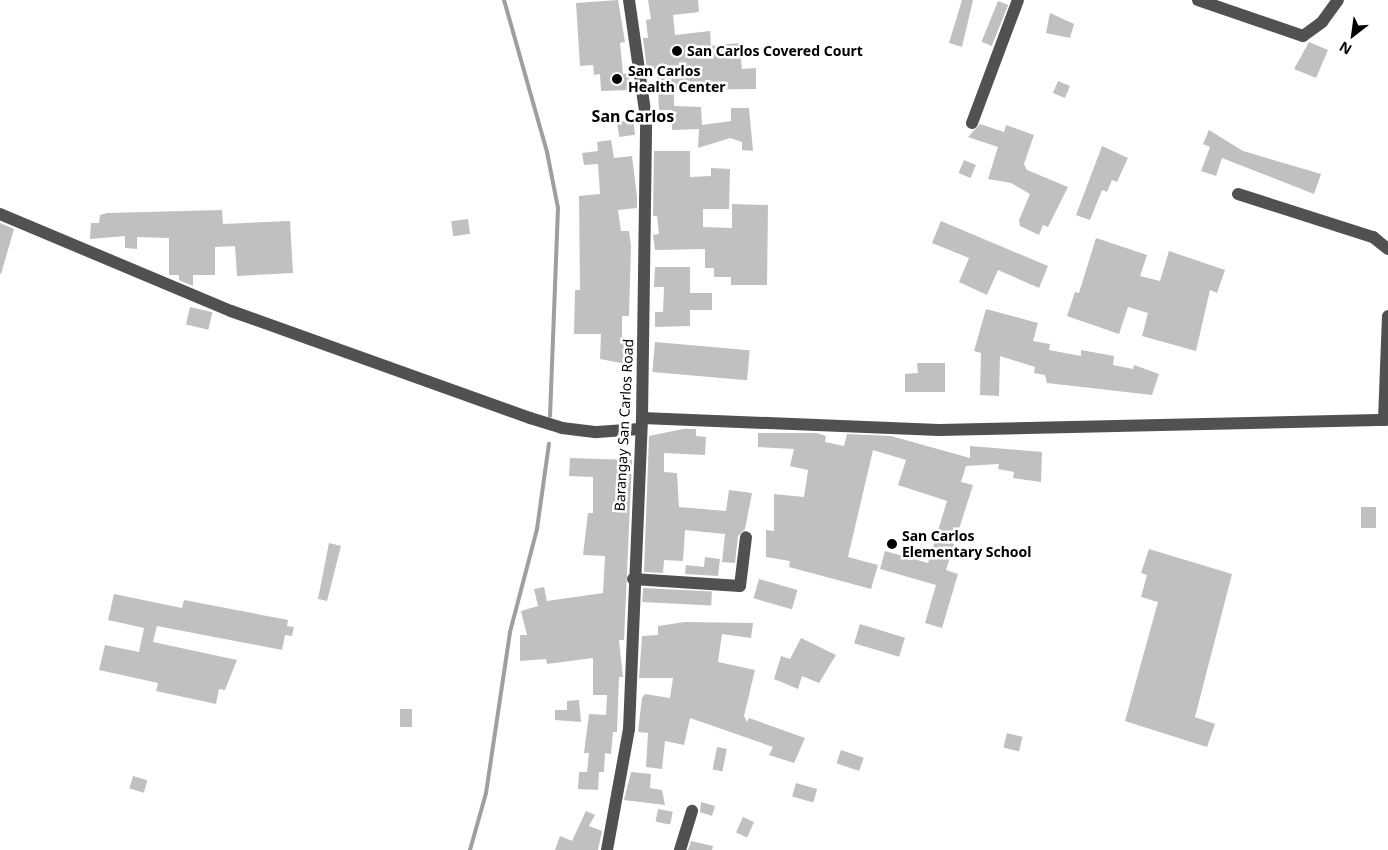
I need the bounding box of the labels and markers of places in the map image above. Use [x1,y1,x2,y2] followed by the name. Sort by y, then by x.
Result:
[687,43,863,59] place label: San Carlos Covered Court
[671,45,683,57] marker: San Carlos Covered Court
[628,63,726,95] place label: San Carlos Health Center
[610,72,624,86] marker: San Carlos Health Center
[902,528,1032,560] place label: San Carlos Elementary School
[886,538,898,550] marker: San Carlos Elementary School

